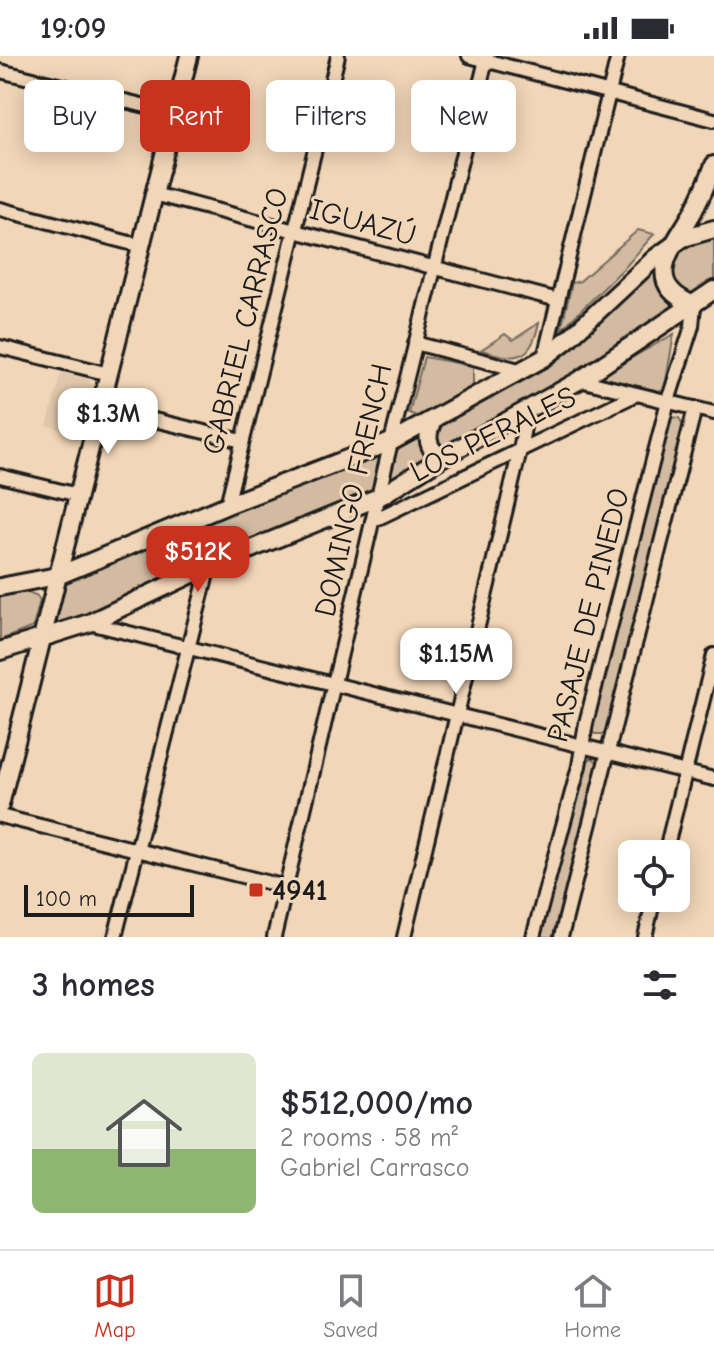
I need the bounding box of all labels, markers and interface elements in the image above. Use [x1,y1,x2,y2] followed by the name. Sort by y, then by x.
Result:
[40,11,107,46] text: 19:09
[24,80,124,152] chip: Buy
[140,80,250,152] chip: Rent
[266,80,395,152] chip: Filters
[411,80,516,152] chip: New
[195,184,296,458] street label: GABRIEL CARRASCO
[306,191,420,253] street label: IGUAZÚ
[307,360,400,620] street label: DOMINGO FRENCH
[405,379,582,490] street label: LOS PERALES
[52,388,164,456] pin: $1.3M
[76,399,140,429] text: $1.3M
[540,485,637,746] street label: PASAJE DE PINEDO
[142,526,254,594] pin: $512K
[164,537,232,567] text: $512K
[391,628,521,696] pin: $1.15M
[418,639,494,669] text: $1.15M
[618,840,690,912] map controls
[618,840,690,912] button: locate
[272,873,328,908] place label: 4941
[24,881,194,917] scale bar
[247,881,265,899] marker: 4941
[36,886,97,912] text: 100 m
[638,963,682,1007] icon: filters
[32,965,155,1005] text: 3 homes
[280,1083,473,1123] text: $512,000/mo
[96,1085,192,1181] icon: home
[280,1123,458,1153] text: 2 rooms · 58 m²
[280,1153,470,1183] text: Gabriel Carrasco
[93,1269,137,1343] tab: Map
[323,1269,378,1343] tab: Saved
[564,1269,621,1343] tab: Home

